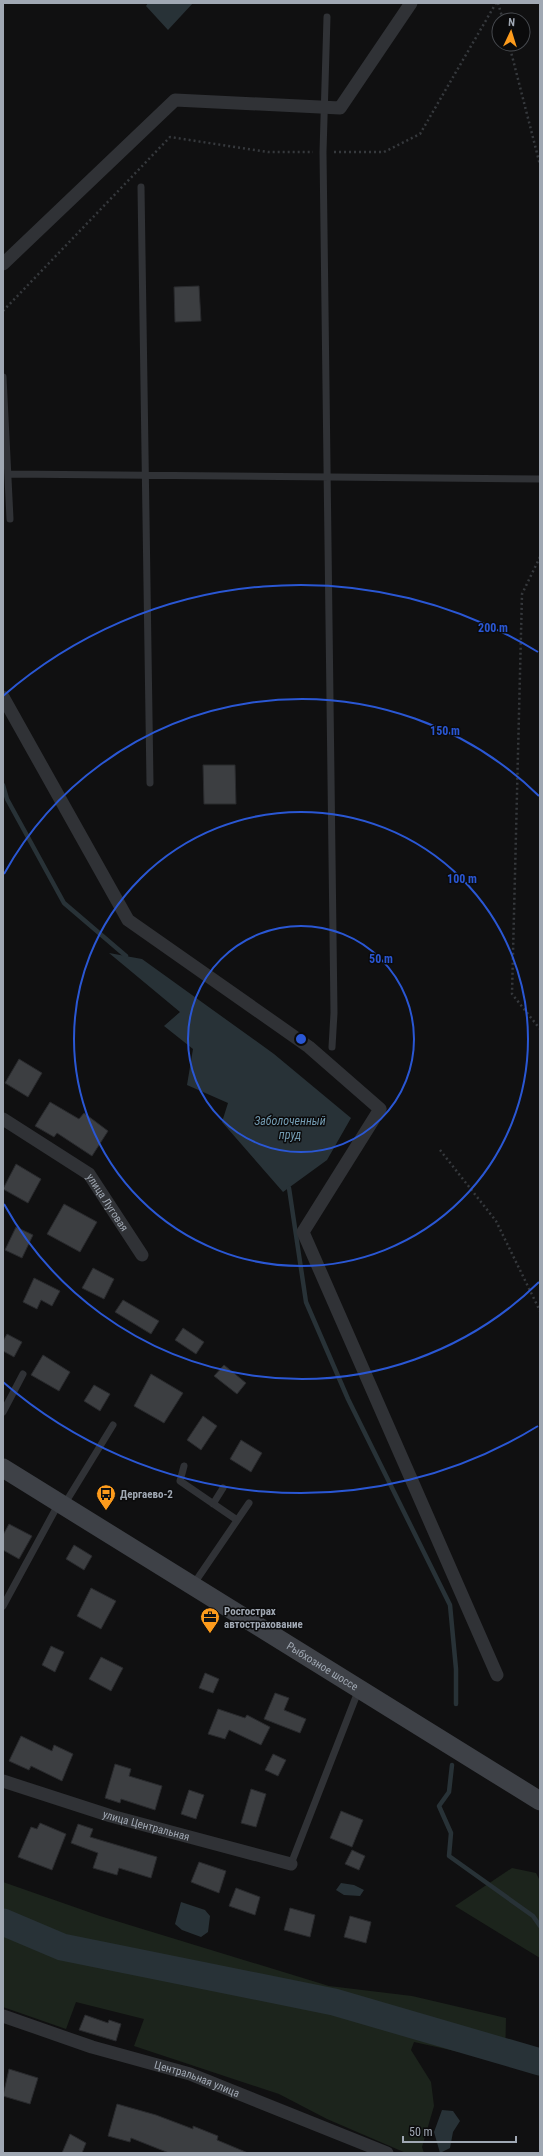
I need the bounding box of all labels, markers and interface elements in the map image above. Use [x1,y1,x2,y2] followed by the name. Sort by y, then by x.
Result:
[491,12,531,52] north arrow
[508,16,516,29] text: N
[478,621,508,635] text: 200 m
[430,724,460,738] text: 150 m
[447,872,477,886] text: 100 m
[369,952,393,966] text: 50 m
[294,1032,308,1046] centre of rings
[254,1114,326,1142] water label: Заболоченный пруд
[84,1171,131,1234] street label: улица Луговая
[95,1483,117,1511] bus stop icon: Дергаево-2
[120,1488,173,1501] place label: Дергаево-2
[224,1605,303,1631] place label: Росгострах автострахование
[199,1606,221,1634] office icon: Росгострах автострахование
[284,1640,360,1694] street label: Рыбхозное шоссе
[101,1808,191,1844] street label: улица Центральная
[153,2058,241,2100] street label: Центральная улица
[403,2118,516,2144] scale bar
[409,2125,433,2139] text: 50 m

